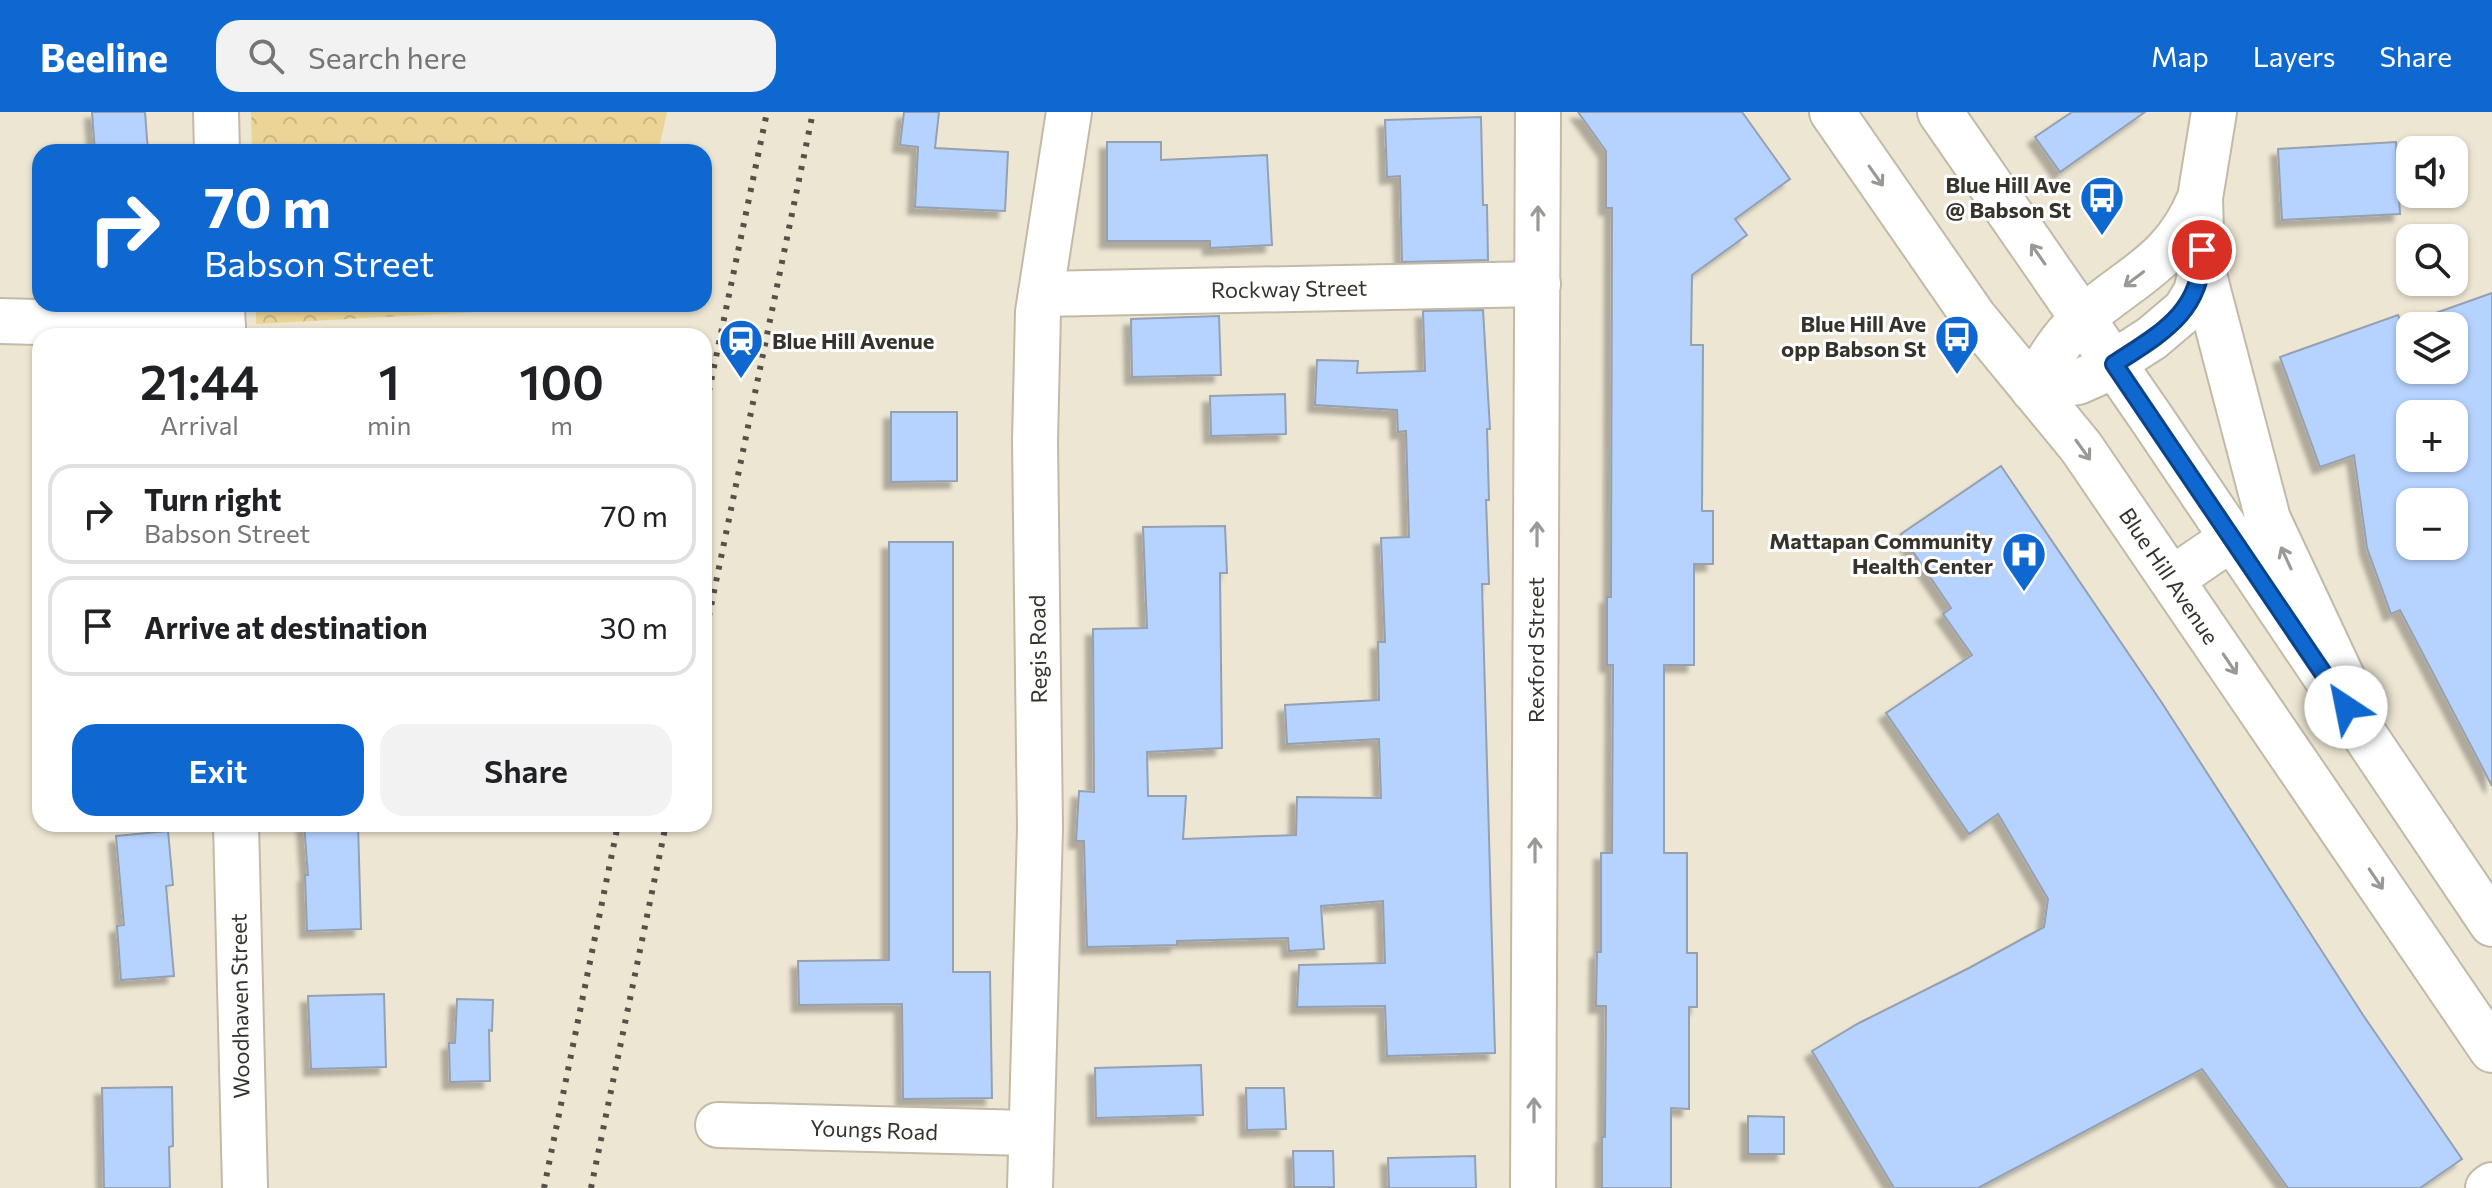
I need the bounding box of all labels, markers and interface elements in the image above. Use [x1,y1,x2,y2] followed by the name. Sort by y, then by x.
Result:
[216,20,776,92] search box
[40,33,168,80] text: Beeline
[244,34,288,78] icon: search
[308,38,467,75] text: Search here
[2151,39,2209,73] text: Map
[2253,39,2335,73] text: Layers
[2379,39,2452,73] text: Share
[2396,136,2468,560] map controls
[2396,136,2468,208] button: sound
[1868,165,1884,187] one-way arrow
[204,171,331,240] text: 70 m
[1945,171,2071,223] place label: Blue Hill Ave @ Babson St
[2078,174,2126,237] bus stop icon: Blue Hill Ave @ Babson St
[72,176,176,280] icon: right
[1530,205,1546,232] one-way arrow
[2168,216,2236,284] pin
[2396,224,2468,296] button: search
[2180,228,2224,272] icon: arrive
[204,240,434,284] text: Babson Street
[2030,244,2046,266] one-way arrow
[2124,271,2145,288] one-way arrow
[1211,274,1367,303] street label: Rockway Street
[1781,310,1926,362] place label: Blue Hill Ave opp Babson St
[2396,312,2468,384] button: layers
[1933,313,1981,376] bus stop icon: Blue Hill Ave opp Babson St
[717,317,765,380] station icon: Blue Hill Avenue
[772,327,934,354] place label: Blue Hill Avenue
[140,351,259,410] text: 21:44
[378,351,400,410] text: 1
[519,351,604,410] text: 100
[2396,400,2468,472] button: +
[160,409,239,440] text: Arrival
[367,409,411,440] text: min
[550,409,573,440] text: m
[2074,439,2091,460] one-way arrow
[144,480,281,517] text: Turn right
[2396,488,2468,560] button: −
[76,492,120,536] icon: right
[601,496,668,533] text: 70 m
[2114,502,2225,649] street label: Blue Hill Avenue
[144,517,310,548] text: Babson Street
[1529,521,1545,548] one-way arrow
[1769,527,1993,579] place label: Mattapan Community Health Center
[2000,530,2048,593] hospital icon: Mattapan Community Health Center
[2278,547,2293,571] one-way arrow
[1522,577,1549,723] street label: Rexford Street
[1023,594,1052,704] street label: Regis Road
[76,604,120,648] icon: arrive
[144,608,428,645] text: Arrive at destination
[599,608,668,645] text: 30 m
[2222,653,2238,675] one-way arrow
[2304,665,2388,749] position arrow
[72,724,364,816] button: Exit
[380,724,672,816] button: Share
[1527,837,1543,864] one-way arrow
[2368,868,2384,890] one-way arrow
[224,913,255,1099] street label: Woodhaven Street
[1526,1097,1542,1124] one-way arrow
[810,1114,938,1145] street label: Youngs Road

